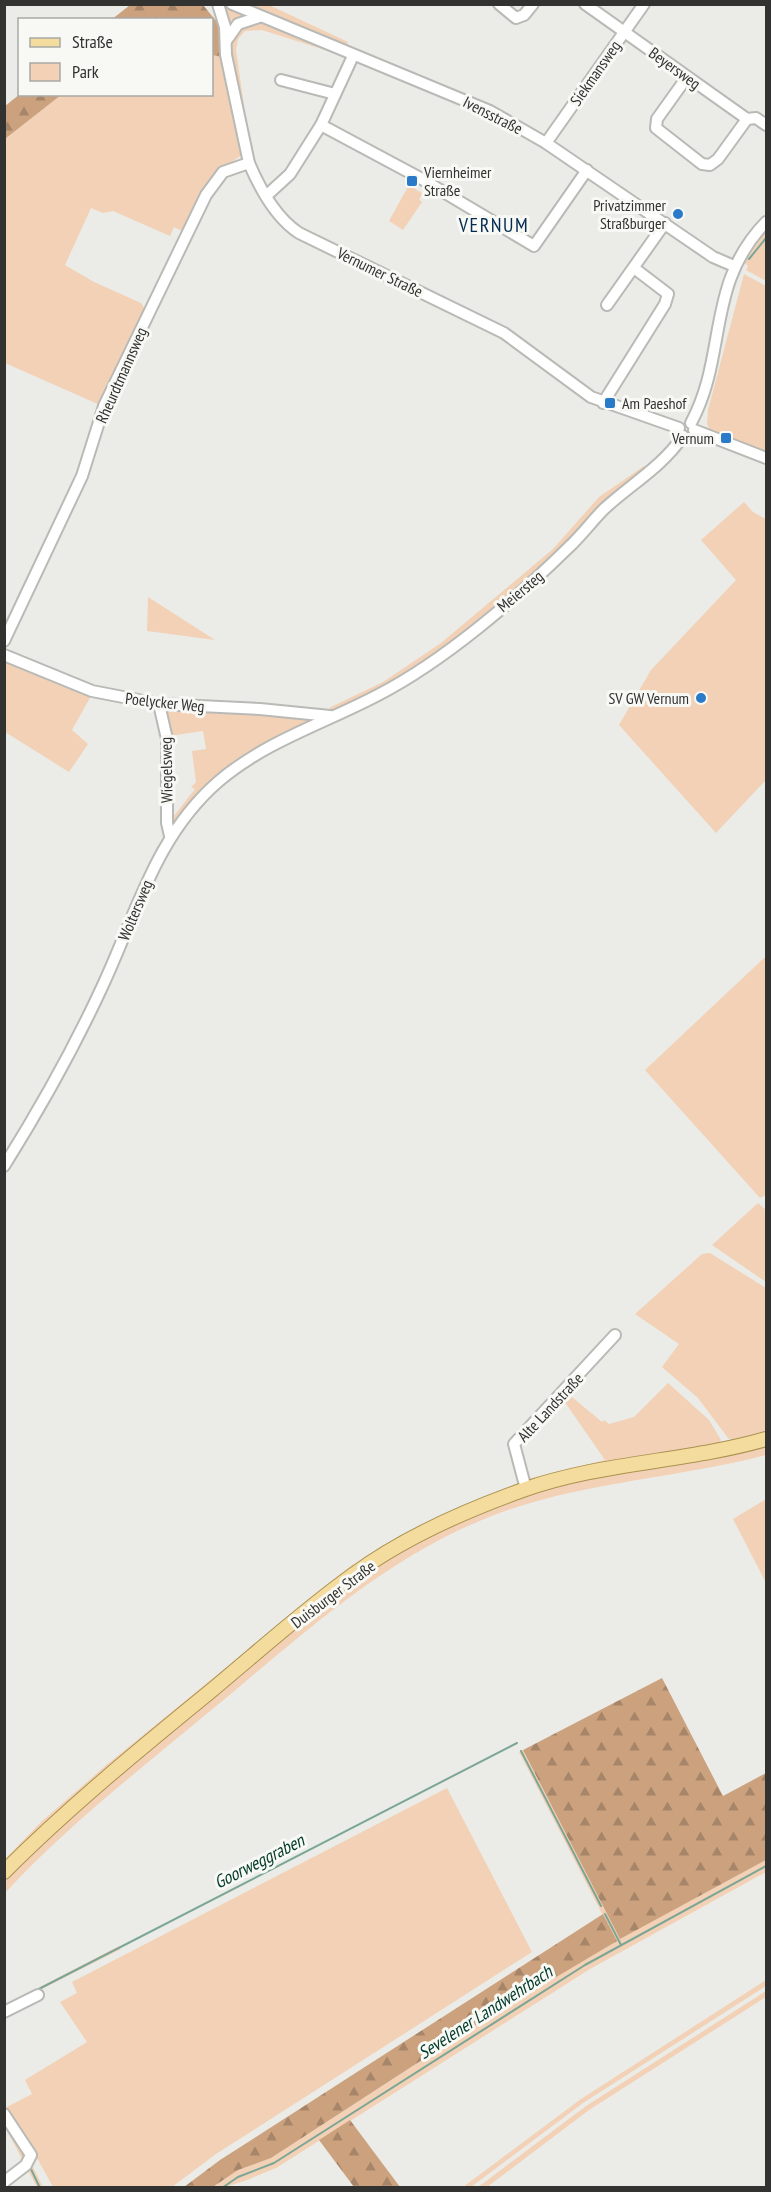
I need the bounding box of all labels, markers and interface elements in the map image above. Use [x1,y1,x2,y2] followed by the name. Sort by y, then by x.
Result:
[18,18,213,96] legend
[72,30,113,53] text: Straße
[565,37,625,109] street label: Siekmansweg
[645,43,705,93] street label: Beyersweg
[72,60,99,83] text: Park
[460,92,526,138] street label: Ivensstraße
[423,162,492,200] place label: Viernheimer Straße
[405,174,419,188] marker: Viernheimer Straße
[593,195,667,233] place label: Privatzimmer Straßburger
[671,207,685,221] marker: Privatzimmer Straßburger
[458,212,529,238] district label: VERNUM
[333,242,426,301] street label: Vernumer Straße
[91,324,151,426] street label: Rheurdtmannsweg
[622,393,687,413] place label: Am Paeshof
[603,396,617,410] marker: Am Paeshof
[671,428,714,448] place label: Vernum
[719,431,733,445] marker: Vernum
[493,566,547,616] street label: Meiersteg
[124,688,206,716] street label: Poelycker Weg
[608,688,689,708] place label: SV GW Vernum
[694,691,708,705] marker: SV GW Vernum
[155,737,177,803] street label: Wiegelsweg
[113,877,157,943] street label: Woltersweg
[513,1368,587,1446] street label: Alte Landstraße
[287,1556,379,1632] street label: Duisburger Straße
[210,1828,309,1893] water label: Goorweggraben
[414,1960,557,2064] water label: Sevelener Landwehrbach

